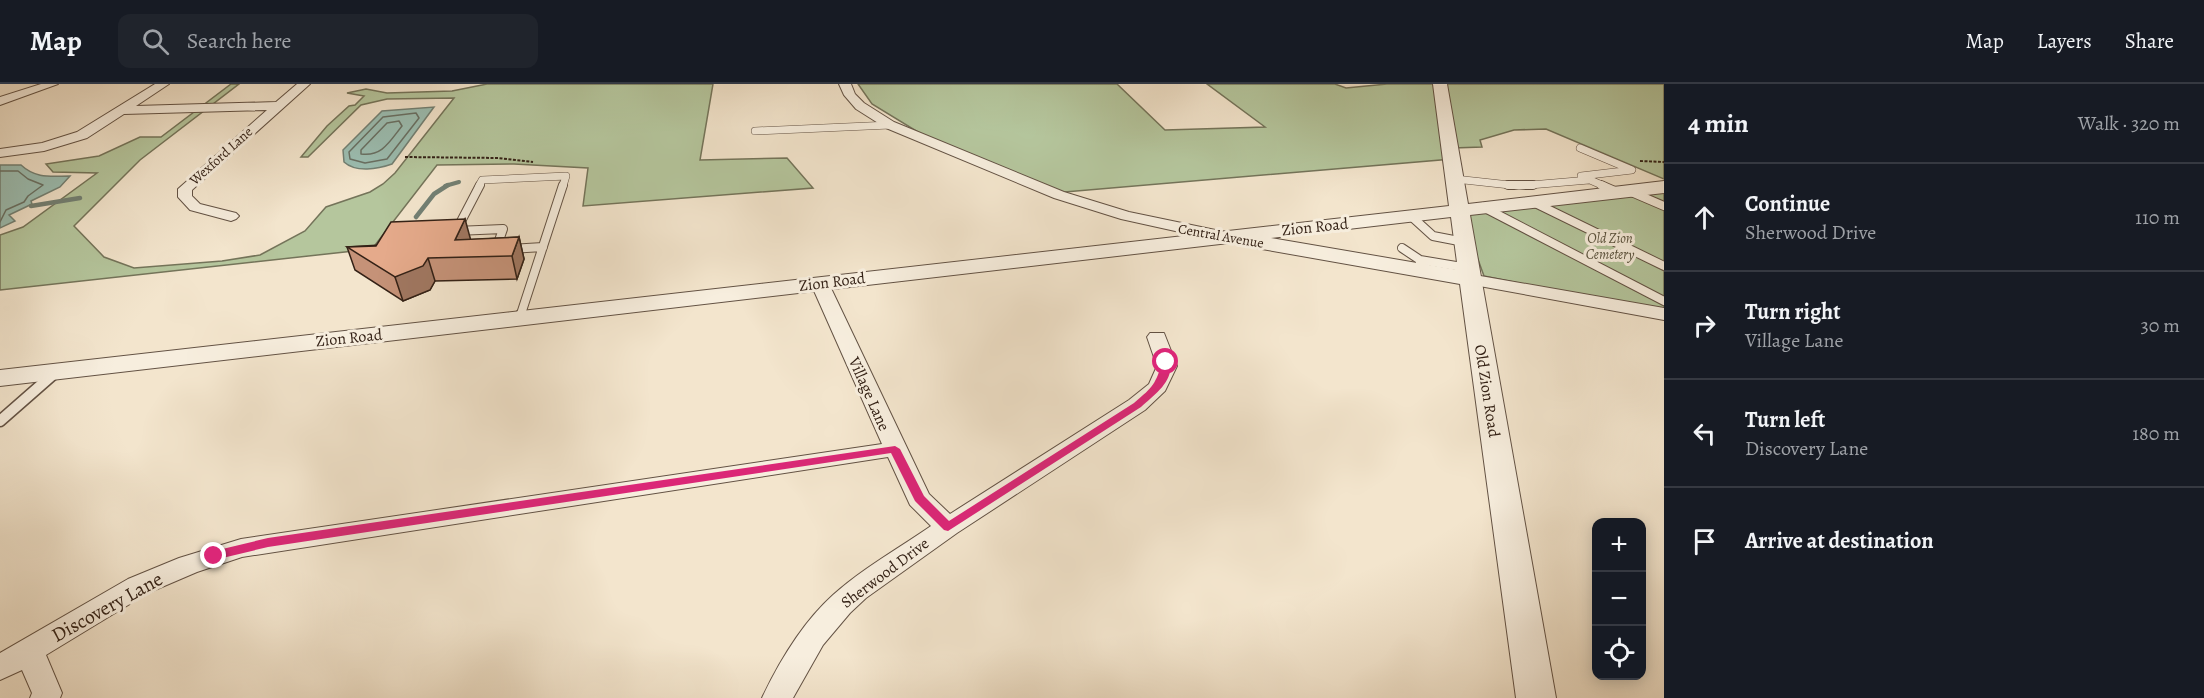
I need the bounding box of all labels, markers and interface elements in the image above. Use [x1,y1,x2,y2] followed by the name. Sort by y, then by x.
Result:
[118,14,538,68] search box
[30,22,82,60] text: Map
[139,25,172,58] icon: search
[187,26,291,56] text: Search here
[1965,27,2004,55] text: Map
[2037,27,2092,55] text: Layers
[2125,27,2174,55] text: Share
[1688,106,1749,141] text: 4 min
[2078,110,2180,137] text: Walk · 320 m
[185,122,257,190] street label: Wexford Lane
[1745,189,1830,219] text: Continue
[1688,201,1721,234] icon: ahead
[2135,204,2180,231] text: 110 m
[1281,213,1350,241] street label: Zion Road
[1177,219,1265,253] street label: Central Avenue
[1745,219,1876,246] text: Sherwood Drive
[1586,229,1634,264] park label: Old Zion Cemetery
[797,267,867,297] street label: Zion Road
[1745,297,1841,327] text: Turn right
[1688,309,1721,342] icon: right
[2140,312,2180,339] text: 30 m
[315,324,384,352] street label: Zion Road
[1745,327,1843,354] text: Village Lane
[1469,343,1505,439] street label: Old Zion Road
[1152,348,1178,374] route start
[843,353,895,434] street label: Village Lane
[1745,405,1825,435] text: Turn left
[1688,417,1721,450] icon: left
[2132,420,2180,447] text: 180 m
[1745,435,1868,462] text: Discovery Lane
[1592,518,1646,680] map controls
[1592,518,1646,572] button: +
[1688,525,1721,558] icon: arrive
[1745,526,1934,556] text: Arrive at destination
[836,533,934,613] street label: Sherwood Drive
[200,542,226,568] route end
[47,565,168,649] street label: Discovery Lane
[1592,572,1646,626] button: −
[1592,626,1646,680] button: locate

